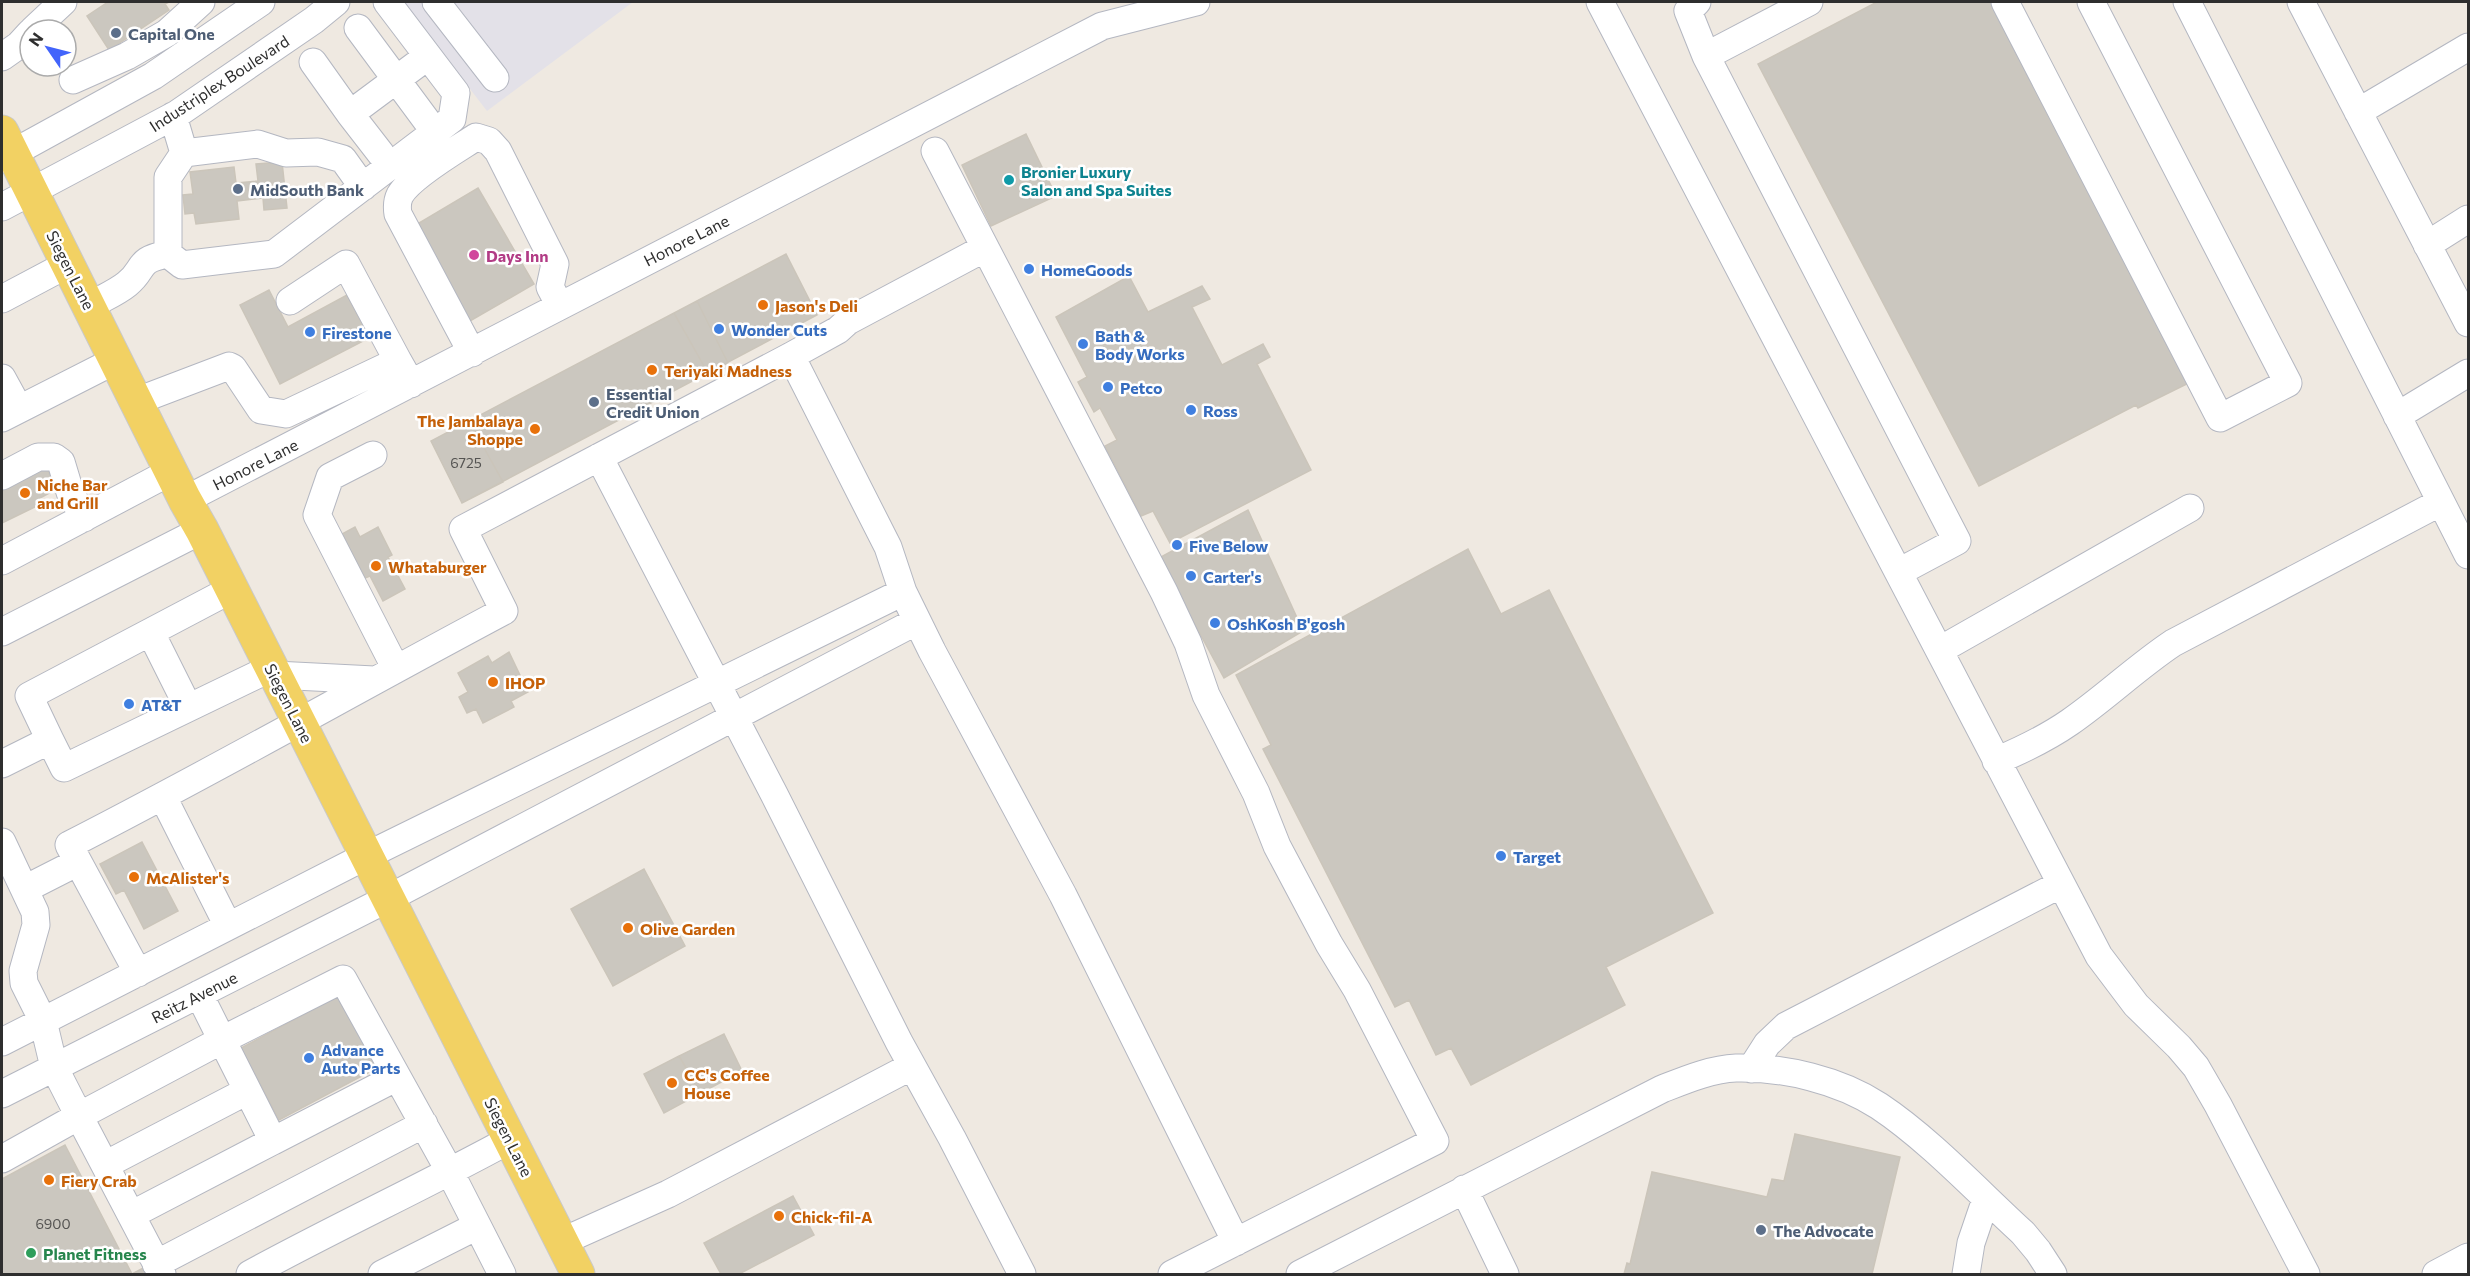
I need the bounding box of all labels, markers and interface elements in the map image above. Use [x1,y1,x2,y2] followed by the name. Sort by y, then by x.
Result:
[18,18,78,78] north arrow
[128,24,215,43] place label: Capital One
[109,26,123,40] marker: Capital One
[24,29,47,49] text: N
[146,31,292,135] street label: Industriplex Boulevard
[1021,162,1172,199] place label: Bronier Luxury Salon and Spa Suites
[1002,173,1016,187] marker: Bronier Luxury Salon and Spa Suites
[250,180,365,199] place label: MidSouth Bank
[231,182,245,196] marker: MidSouth Bank
[640,210,732,270] street label: Honore Lane
[43,227,99,313] street label: Siegen Lane
[486,246,549,265] place label: Days Inn
[467,248,481,262] marker: Days Inn
[1041,260,1133,279] place label: HomeGoods
[1022,262,1036,276] marker: HomeGoods
[775,296,858,315] place label: Jason's Deli
[756,298,770,312] marker: Jason's Deli
[731,320,827,339] place label: Wonder Cuts
[712,322,726,336] marker: Wonder Cuts
[322,323,392,342] place label: Firestone
[303,325,317,339] marker: Firestone
[1095,326,1185,363] place label: Bath & Body Works
[1076,337,1090,351] marker: Bath & Body Works
[664,361,792,380] place label: Teriyaki Madness
[645,363,659,377] marker: Teriyaki Madness
[1120,378,1163,397] place label: Petco
[1101,380,1115,394] marker: Petco
[606,384,700,421] place label: Essential Credit Union
[587,395,601,409] marker: Essential Credit Union
[1203,401,1238,420] place label: Ross
[1184,403,1198,417] marker: Ross
[417,411,523,448] place label: The Jambalaya Shoppe
[528,422,542,436] marker: The Jambalaya Shoppe
[209,434,301,494] street label: Honore Lane
[450,454,482,471] house number: 6725
[37,475,108,512] place label: Niche Bar and Grill
[18,486,32,500] marker: Niche Bar and Grill
[1189,536,1269,555] place label: Five Below
[1170,538,1184,552] marker: Five Below
[388,557,487,576] place label: Whataburger
[369,559,383,573] marker: Whataburger
[1203,567,1262,586] place label: Carter's
[1184,569,1198,583] marker: Carter's
[1227,614,1345,633] place label: OshKosh B'gosh
[1208,616,1222,630] marker: OshKosh B'gosh
[261,660,317,746] street label: Siegen Lane
[505,673,545,692] place label: IHOP
[486,675,500,689] marker: IHOP
[141,695,182,714] place label: AT&T
[122,697,136,711] marker: AT&T
[1513,847,1561,866] place label: Target
[1494,849,1508,863] marker: Target
[146,868,230,887] place label: McAlister's
[127,870,141,884] marker: McAlister's
[640,919,735,938] place label: Olive Garden
[621,921,635,935] marker: Olive Garden
[148,967,240,1027] street label: Reitz Avenue
[321,1040,400,1077] place label: Advance Auto Parts
[302,1051,316,1065] marker: Advance Auto Parts
[684,1065,770,1102] place label: CC's Coffee House
[665,1076,679,1090] marker: CC's Coffee House
[481,1094,537,1180] street label: Siegen Lane
[61,1171,137,1190] place label: Fiery Crab
[42,1173,56,1187] marker: Fiery Crab
[791,1207,873,1226] place label: Chick-fil-A
[772,1209,786,1223] marker: Chick-fil-A
[35,1215,71,1232] house number: 6900
[1773,1221,1874,1240] place label: The Advocate
[1754,1223,1768,1237] marker: The Advocate
[43,1244,147,1263] place label: Planet Fitness
[24,1246,38,1260] marker: Planet Fitness

